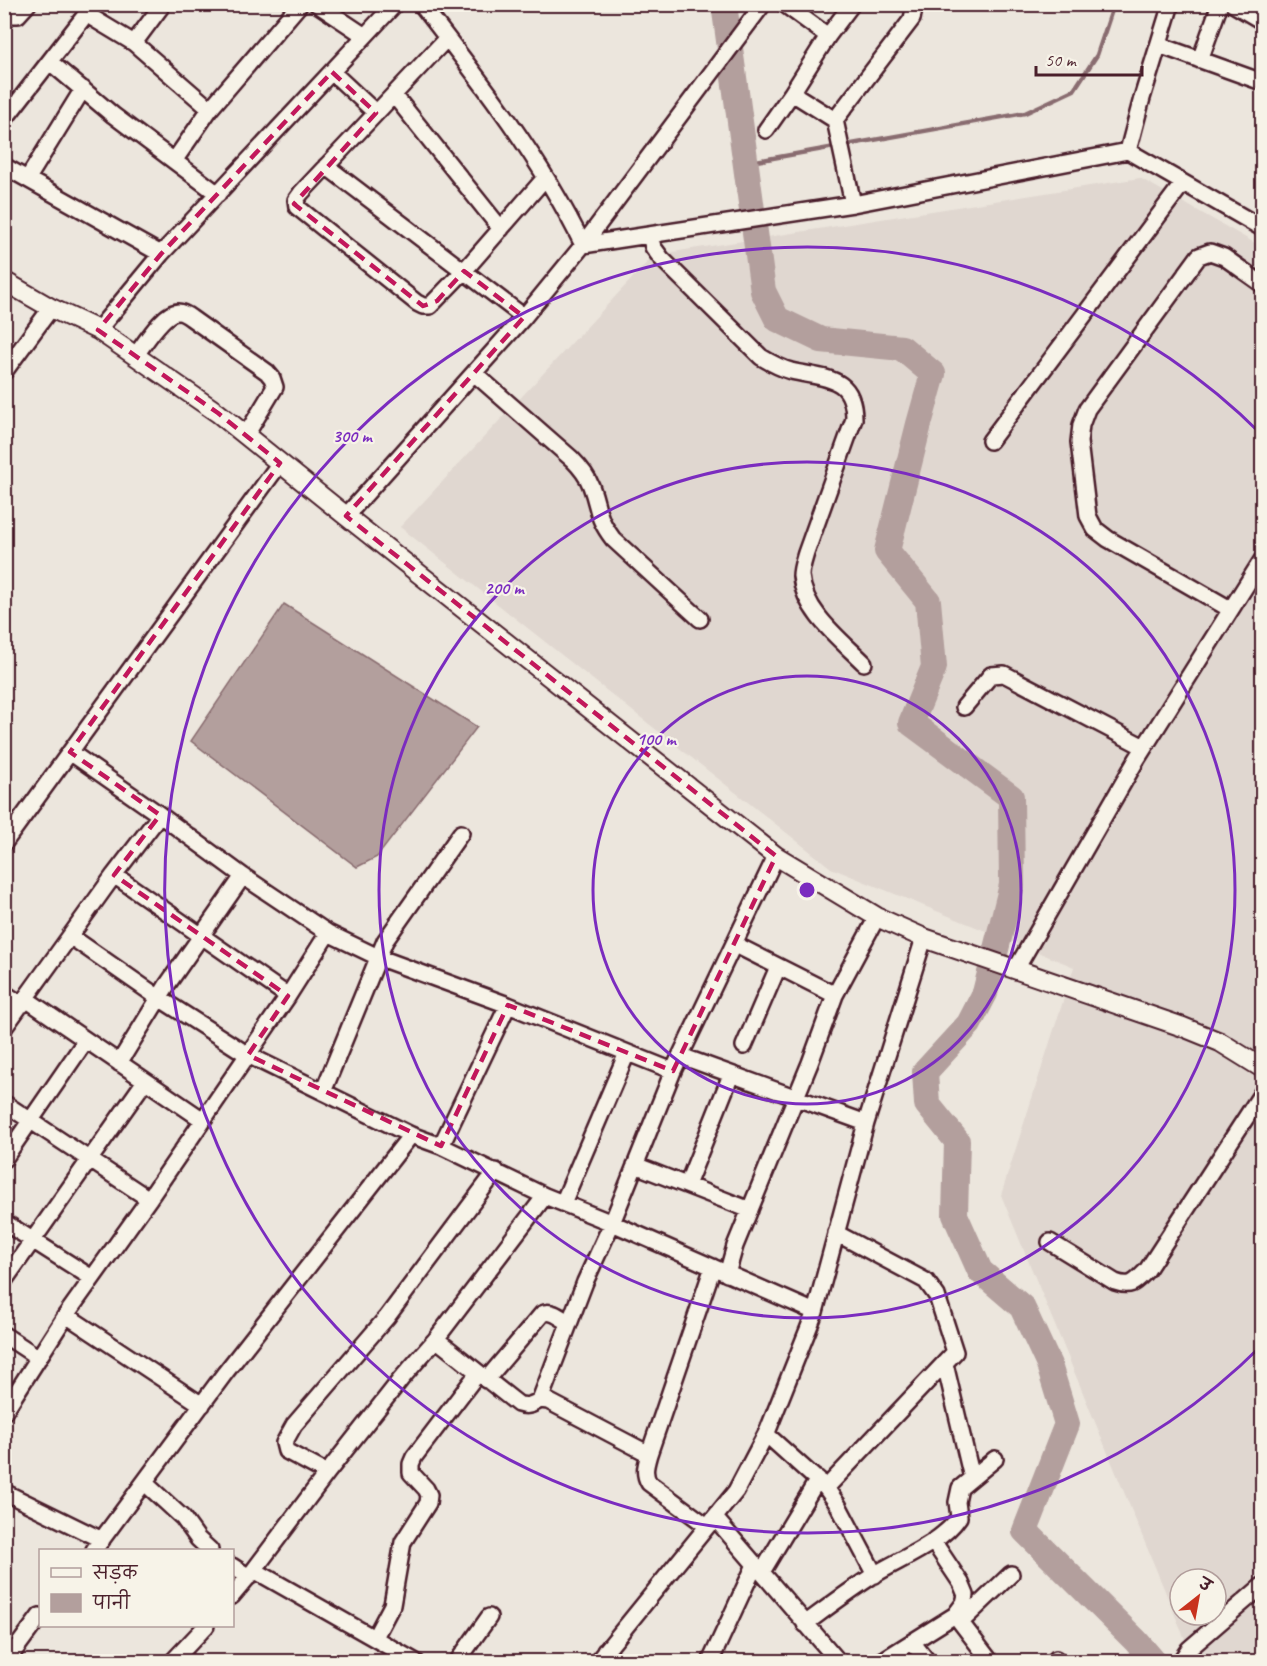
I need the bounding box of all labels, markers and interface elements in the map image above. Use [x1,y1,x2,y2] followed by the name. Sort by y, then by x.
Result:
[1036,39,1142,77] scale bar
[1045,49,1078,71] text: 50 m
[333,425,373,447] text: 300 m
[485,577,525,599] text: 200 m
[637,728,677,750] text: 100 m
[797,880,817,900] centre of rings
[39,1549,234,1627] legend
[92,1562,138,1584] text: सड़क
[1168,1567,1228,1627] north arrow
[1194,1573,1216,1597] text: उ
[92,1589,131,1614] text: पानी

